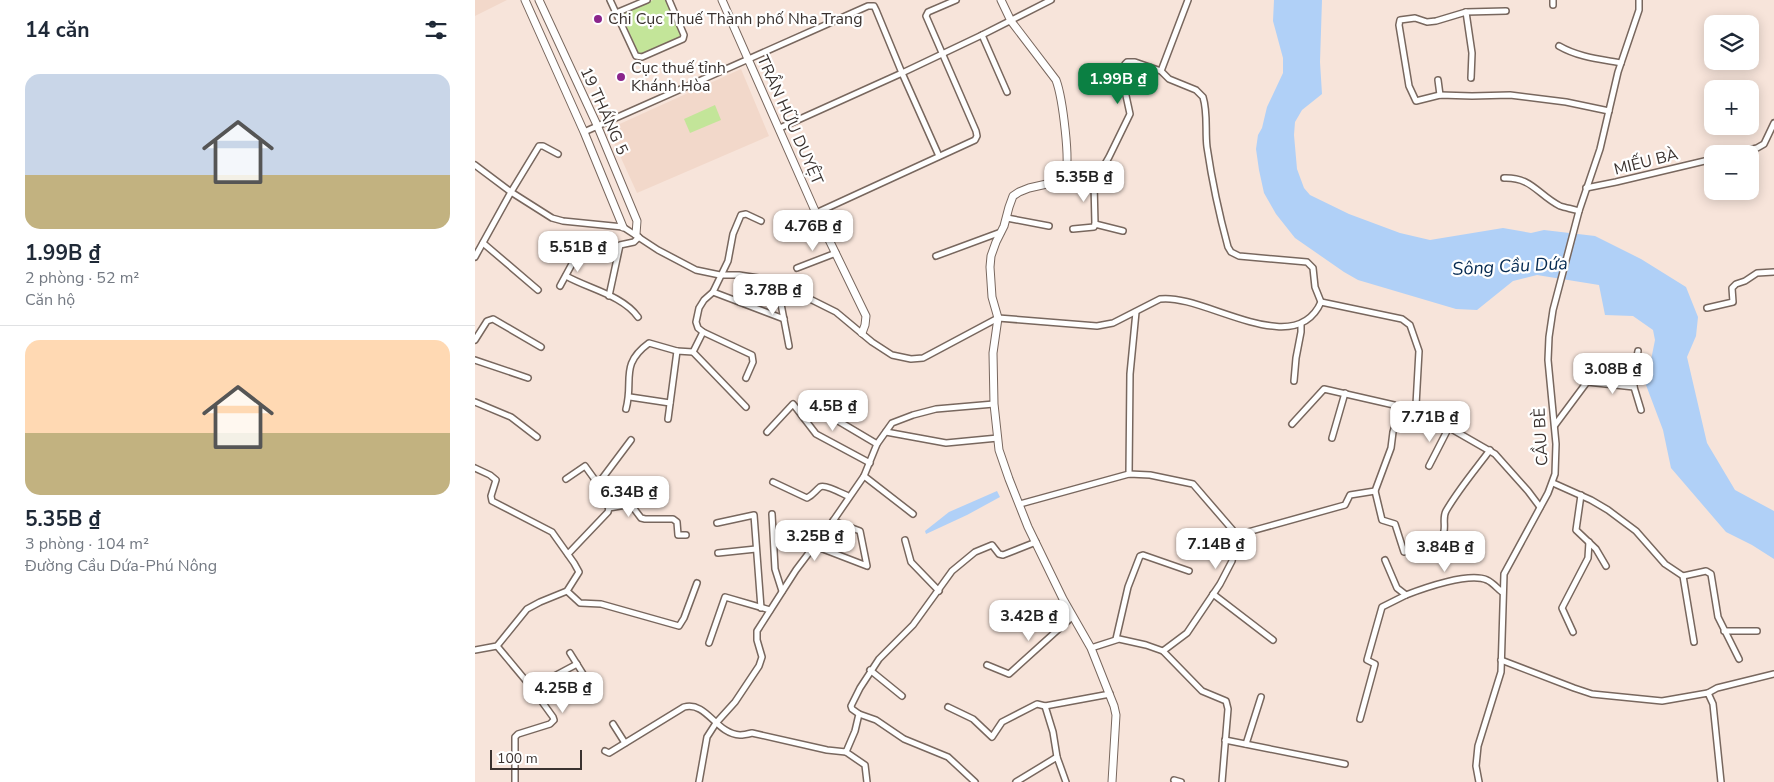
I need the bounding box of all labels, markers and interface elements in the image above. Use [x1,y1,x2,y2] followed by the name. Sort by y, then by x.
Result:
[608,8,863,30] place label: Chi Cục Thuế Thành phố Nha Trang
[592,13,604,25] marker: Chi Cục Thuế Thành phố Nha Trang
[1704,15,1759,200] map controls
[1704,15,1759,70] button: layers
[25,16,90,44] text: 14 căn
[422,16,450,44] icon: filters
[752,51,829,188] street label: TRẦN HỮU DUYỆT
[631,57,726,97] place label: Cục thuế tỉnh Khánh Hòa
[1072,62,1164,105] pin: 1.99B ₫
[575,64,633,158] street label: 19 THÁNG 5
[1089,68,1147,90] text: 1.99B ₫
[615,71,627,83] marker: Cục thuế tỉnh Khánh Hòa
[1704,80,1759,135] button: +
[193,107,283,197] icon: home
[1611,142,1681,181] street label: MIẾU BÀ
[1704,145,1759,200] button: −
[1038,160,1130,203] pin: 5.35B ₫
[1055,166,1113,188] text: 5.35B ₫
[767,210,859,252] pin: 4.76B ₫
[784,215,842,237] text: 4.76B ₫
[532,230,624,273] pin: 5.51B ₫
[549,236,607,258] text: 5.51B ₫
[25,239,101,267] text: 1.99B ₫
[1452,251,1568,281] water label: Sông Cầu Dứa
[25,267,139,289] text: 2 phòng · 52 m²
[727,274,819,316] pin: 3.78B ₫
[744,279,802,301] text: 3.78B ₫
[25,289,75,311] text: Căn hộ
[1567,352,1659,395] pin: 3.08B ₫
[1584,358,1642,380] text: 3.08B ₫
[193,372,283,462] icon: home
[792,390,874,432] pin: 4.5B ₫
[809,395,857,417] text: 4.5B ₫
[1384,400,1476,443] pin: 7.71B ₫
[1401,406,1459,428] text: 7.71B ₫
[1527,407,1554,467] street label: CẦU BÈ
[583,476,675,518] pin: 6.34B ₫
[600,481,658,503] text: 6.34B ₫
[25,505,101,533] text: 5.35B ₫
[769,520,861,562] pin: 3.25B ₫
[786,525,844,547] text: 3.25B ₫
[1170,528,1262,570] pin: 7.14B ₫
[1399,530,1491,573] pin: 3.84B ₫
[25,533,149,555] text: 3 phòng · 104 m²
[1187,533,1245,555] text: 7.14B ₫
[1416,536,1474,558] text: 3.84B ₫
[25,555,217,577] text: Đường Cầu Dứa-Phú Nông
[983,600,1075,642] pin: 3.42B ₫
[1000,605,1058,627] text: 3.42B ₫
[517,672,609,714] pin: 4.25B ₫
[534,677,592,699] text: 4.25B ₫
[490,747,583,770] scale bar
[497,749,538,768] text: 100 m

